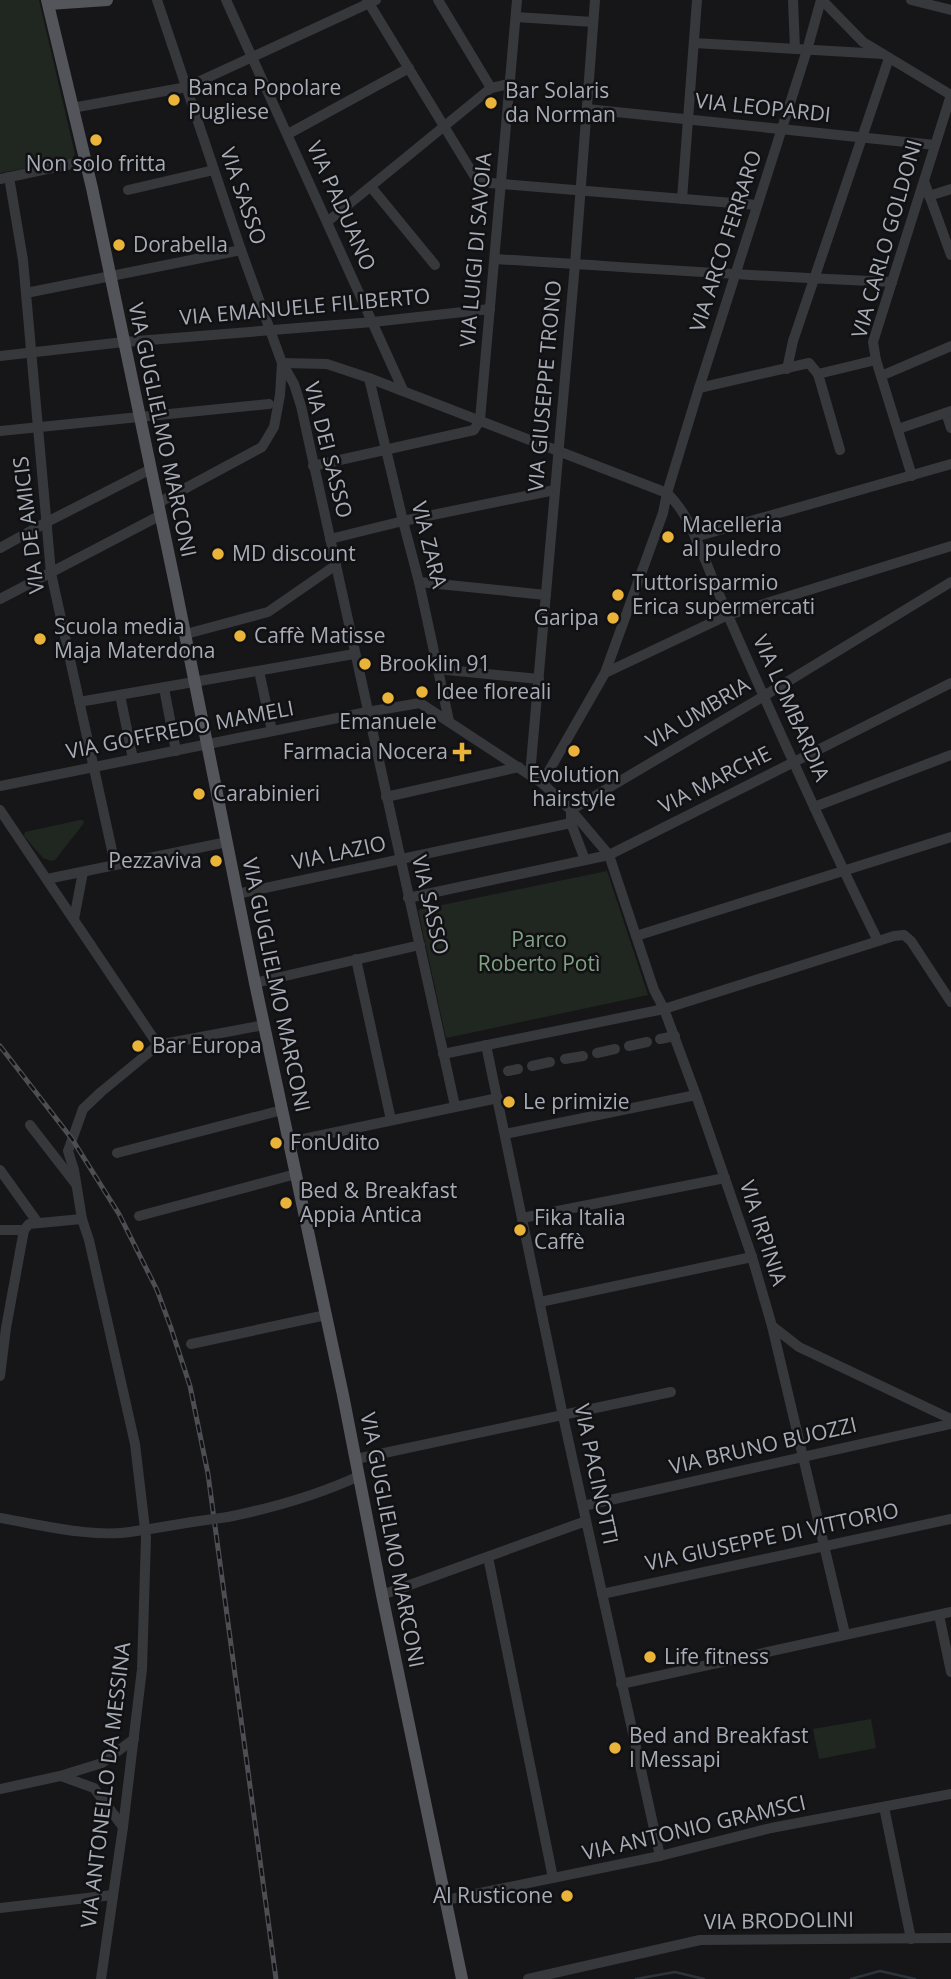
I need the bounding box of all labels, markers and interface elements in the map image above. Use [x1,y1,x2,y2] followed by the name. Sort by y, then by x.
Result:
[188,73,341,125] place label: Banca Popolare Pugliese
[505,76,616,128] place label: Bar Solaris da Norman
[694,86,832,128] street label: VIA LEOPARDI
[166,92,182,108] marker: Banca Popolare Pugliese
[483,95,499,111] marker: Bar Solaris da Norman
[88,132,104,148] marker: Non solo fritta
[301,136,383,275] street label: VIA PADUANO
[844,136,928,341] street label: VIA CARLO GOLDONI
[214,143,274,248] street label: VIA SASSO
[682,146,768,335] street label: VIA ARCO FERRARO
[26,149,166,177] place label: Non solo fritta
[453,151,498,348] street label: VIA LUIGI DI SAVOIA
[133,230,228,258] place label: Dorabella
[111,237,127,253] marker: Dorabella
[521,279,567,493] street label: VIA GIUSEPPE TRONO
[178,281,431,331] street label: VIA EMANUELE FILIBERTO
[122,300,204,560] street label: VIA GUGLIELMO MARCONI
[299,379,359,521] street label: VIA DEI SASSO
[6,455,50,595] street label: VIA DE AMICIS
[406,498,454,592] street label: VIA ZARA
[682,510,782,562] place label: Macelleria al puledro
[660,529,676,545] marker: Macelleria al puledro
[232,539,356,567] place label: MD discount
[210,546,226,562] marker: MD discount
[632,568,815,620] place label: Tuttorisparmio Erica supermercati
[610,587,626,603] marker: Tuttorisparmio Erica supermercati
[534,603,599,631] place label: Garipa
[605,610,621,626] marker: Garipa
[54,612,215,664] place label: Scuola media Maja Materdona
[254,621,385,649] place label: Caffè Matisse
[232,628,248,644] marker: Caffè Matisse
[747,630,837,786] street label: VIA LOMBARDIA
[32,631,48,647] marker: Scuola media Maja Materdona
[379,649,490,677] place label: Brooklin 91
[357,656,373,672] marker: Brooklin 91
[640,670,755,754] street label: VIA UMBRIA
[436,677,551,705] place label: Idee floreali
[414,684,430,700] marker: Idee floreali
[380,690,396,706] marker: Emanuele
[63,693,296,765] street label: VIA GOFFREDO MAMELI
[339,707,437,735] place label: Emanuele
[283,737,448,765] place label: Farmacia Nocera
[654,739,776,819] street label: VIA MARCHE
[566,743,582,759] marker: Evolution hairstyle
[454,744,470,760] marker: Farmacia Nocera
[528,760,620,812] place label: Evolution hairstyle
[213,779,320,807] place label: Carabinieri
[191,786,207,802] marker: Carabinieri
[289,828,388,876] street label: VIA LAZIO
[108,846,202,874] place label: Pezzaviva
[406,852,456,957] street label: VIA SASSO
[208,853,224,869] marker: Pezzaviva
[236,855,318,1115] street label: VIA GUGLIELMO MARCONI
[478,925,600,977] park label: Parco Roberto Potì
[152,1031,262,1059] place label: Bar Europa
[130,1038,146,1054] marker: Bar Europa
[523,1087,630,1115] place label: Le primizie
[501,1094,517,1110] marker: Le primizie
[290,1128,380,1156] place label: FonUdito
[268,1135,284,1151] marker: FonUdito
[300,1176,457,1228] place label: Bed & Breakfast Appia Antica
[734,1176,794,1290] street label: VIA IRPINIA
[278,1195,294,1211] marker: Bed & Breakfast Appia Antica
[534,1203,626,1255] place label: Fika Italia Caffè
[512,1222,528,1238] marker: Fika Italia Caffè
[568,1401,626,1547] street label: VIA PACINOTTI
[354,1410,431,1670] street label: VIA GUGLIELMO MARCONI
[666,1410,859,1480] street label: VIA BRUNO BUOZZI
[642,1495,901,1577] street label: VIA GIUSEPPE DI VITTORIO
[74,1640,137,1929] street label: VIA ANTONELLO DA MESSINA
[664,1642,769,1670] place label: Life fitness
[642,1649,658,1665] marker: Life fitness
[629,1721,808,1773] place label: Bed and Breakfast I Messapi
[607,1740,623,1756] marker: Bed and Breakfast I Messapi
[579,1788,808,1866] street label: VIA ANTONIO GRAMSCI
[433,1881,553,1909] place label: Al Rusticone
[559,1888,575,1904] marker: Al Rusticone
[704,1905,854,1935] street label: VIA BRODOLINI

